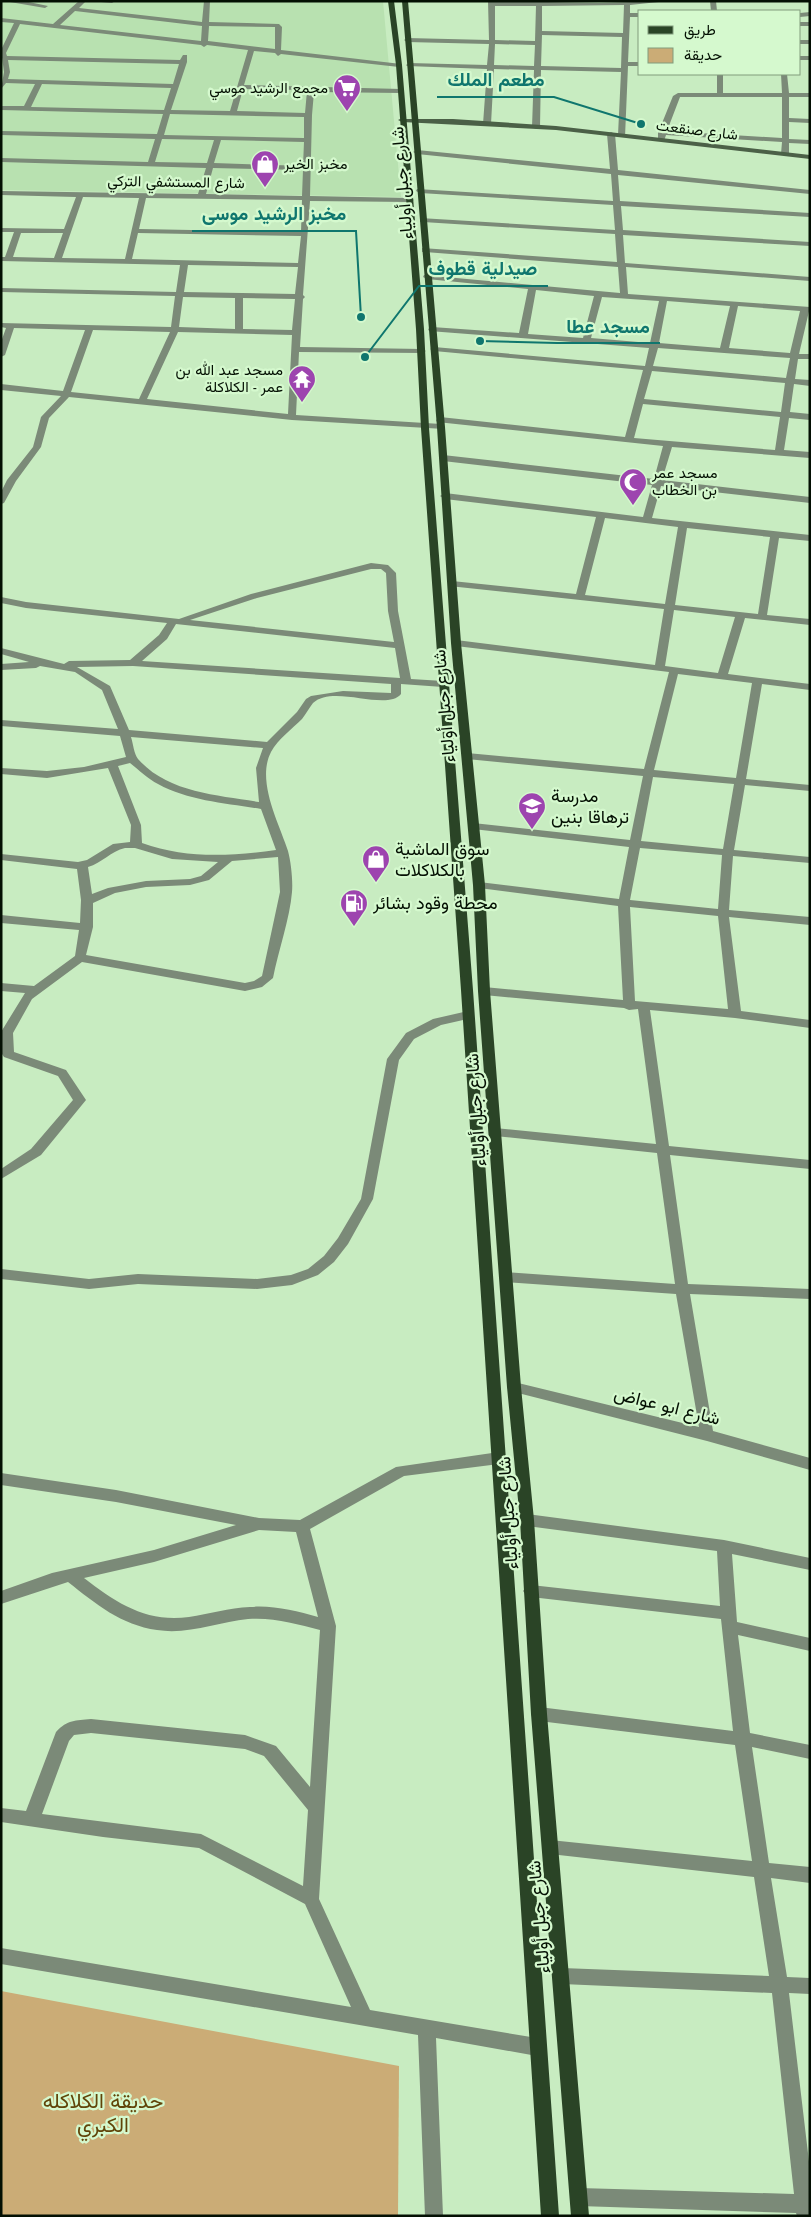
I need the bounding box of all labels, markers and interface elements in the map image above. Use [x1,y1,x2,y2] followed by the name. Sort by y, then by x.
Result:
[638,10,801,75] legend
[684,19,716,41] text: طريق
[684,44,722,66] text: حديقة
[437,63,554,97] callout: مطعم الملك
[448,66,544,93] text: مطعم الملك
[332,73,362,112] supermarket icon: مجمع الرشيد موسي
[209,77,328,101] place label: مجمع الرشيد موسي
[655,114,739,146] street label: شارع صنقعت
[384,125,420,241] street label: شارع جبل أولياء
[250,149,280,188] shop icon: مخبز الخير
[283,153,348,175] place label: مخبز الخير
[107,170,245,196] street label: شارع المستشفي التركي
[192,197,356,231] callout: مخبز الرشيد موسى
[202,200,346,227] text: مخبز الرشيد موسى
[419,252,548,286] callout: صيدلية قطوف
[429,255,537,282] text: صيدلية قطوف
[557,309,660,343] callout: مسجد عطا
[566,313,650,340] text: مسجد عطا
[176,359,283,398] place label: مسجد عبد الله بن عمر - الكلاكلة
[287,364,317,403] temple icon: مسجد عبد الله بن عمر - الكلاكلة
[651,462,718,501] place label: مسجد عمر بن الخطاب
[618,467,648,506] mosque icon: مسجد عمر بن الخطاب
[426,648,462,764] street label: شارع جبل أولياء
[551,783,629,830] place label: مدرسة ترهاقا بنين
[517,791,547,830] school or university icon: مدرسة ترهاقا بنين
[395,836,490,883] place label: سوق الماشية بالكلاكلات
[361,844,391,883] shop icon: سوق الماشية بالكلاكلات
[339,888,369,927] fuel station icon: محطة وقود بشائر
[372,890,498,916] place label: محطة وقود بشائر
[459,1053,493,1167] street label: شارع جبل أولياء
[611,1380,723,1432] street label: شارع ابو عواض
[491,1456,525,1570] street label: شارع جبل أولياء
[521,1859,557,1975] street label: شارع جبل أولياء
[43,2086,163,2142] park label: حديقة الكلاكله الكبري

